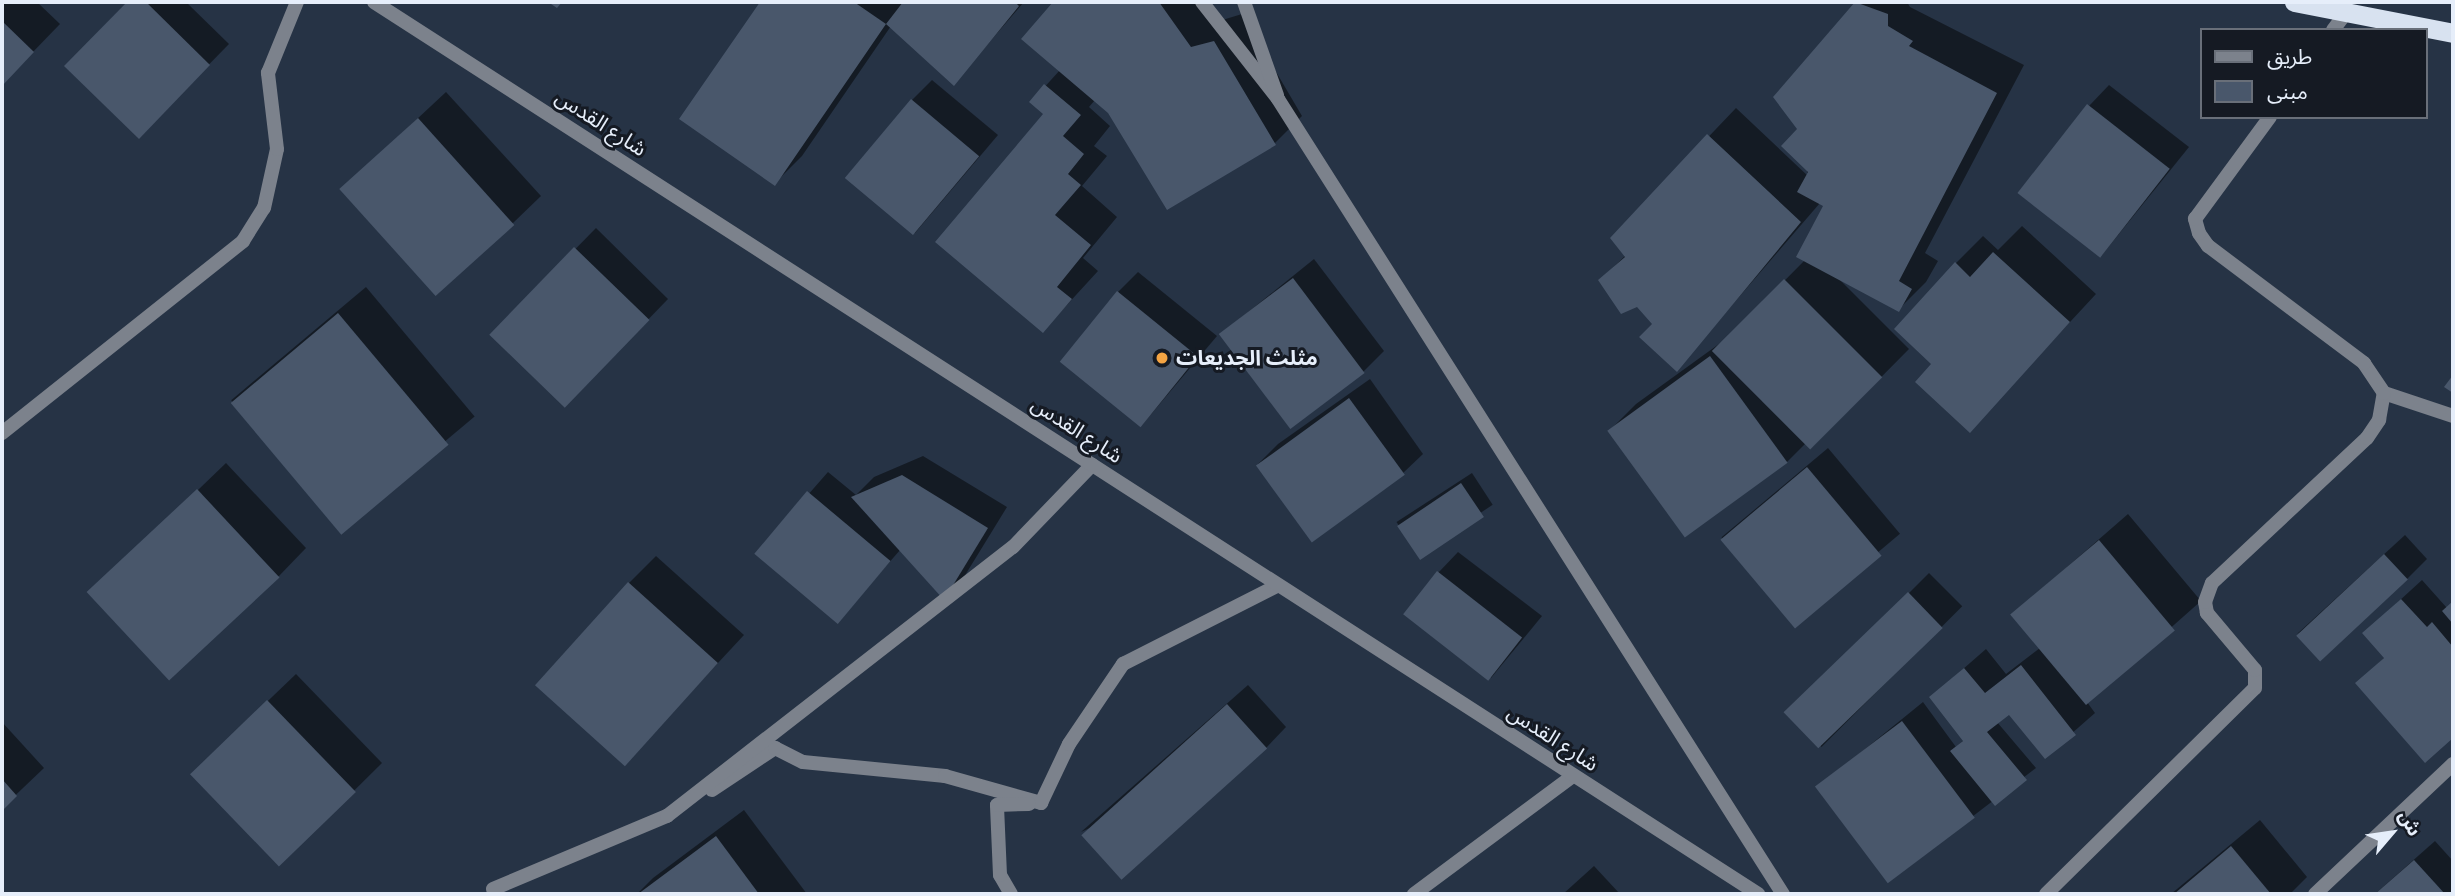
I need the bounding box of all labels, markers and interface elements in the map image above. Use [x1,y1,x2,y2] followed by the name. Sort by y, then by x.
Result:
[2200,28,2427,119] legend
[2267,44,2312,69] text: طريق
[2267,79,2308,104] text: مبنى
[551,84,651,162] street label: شارع القدس
[1176,345,1318,371] place label: مثلث الجديعات
[1154,350,1170,366] marker: مثلث الجديعات
[1027,391,1127,469] street label: شارع القدس
[1503,699,1603,777] street label: شارع القدس
[2357,798,2427,868] north arrow
[2394,806,2426,840] text: ش

